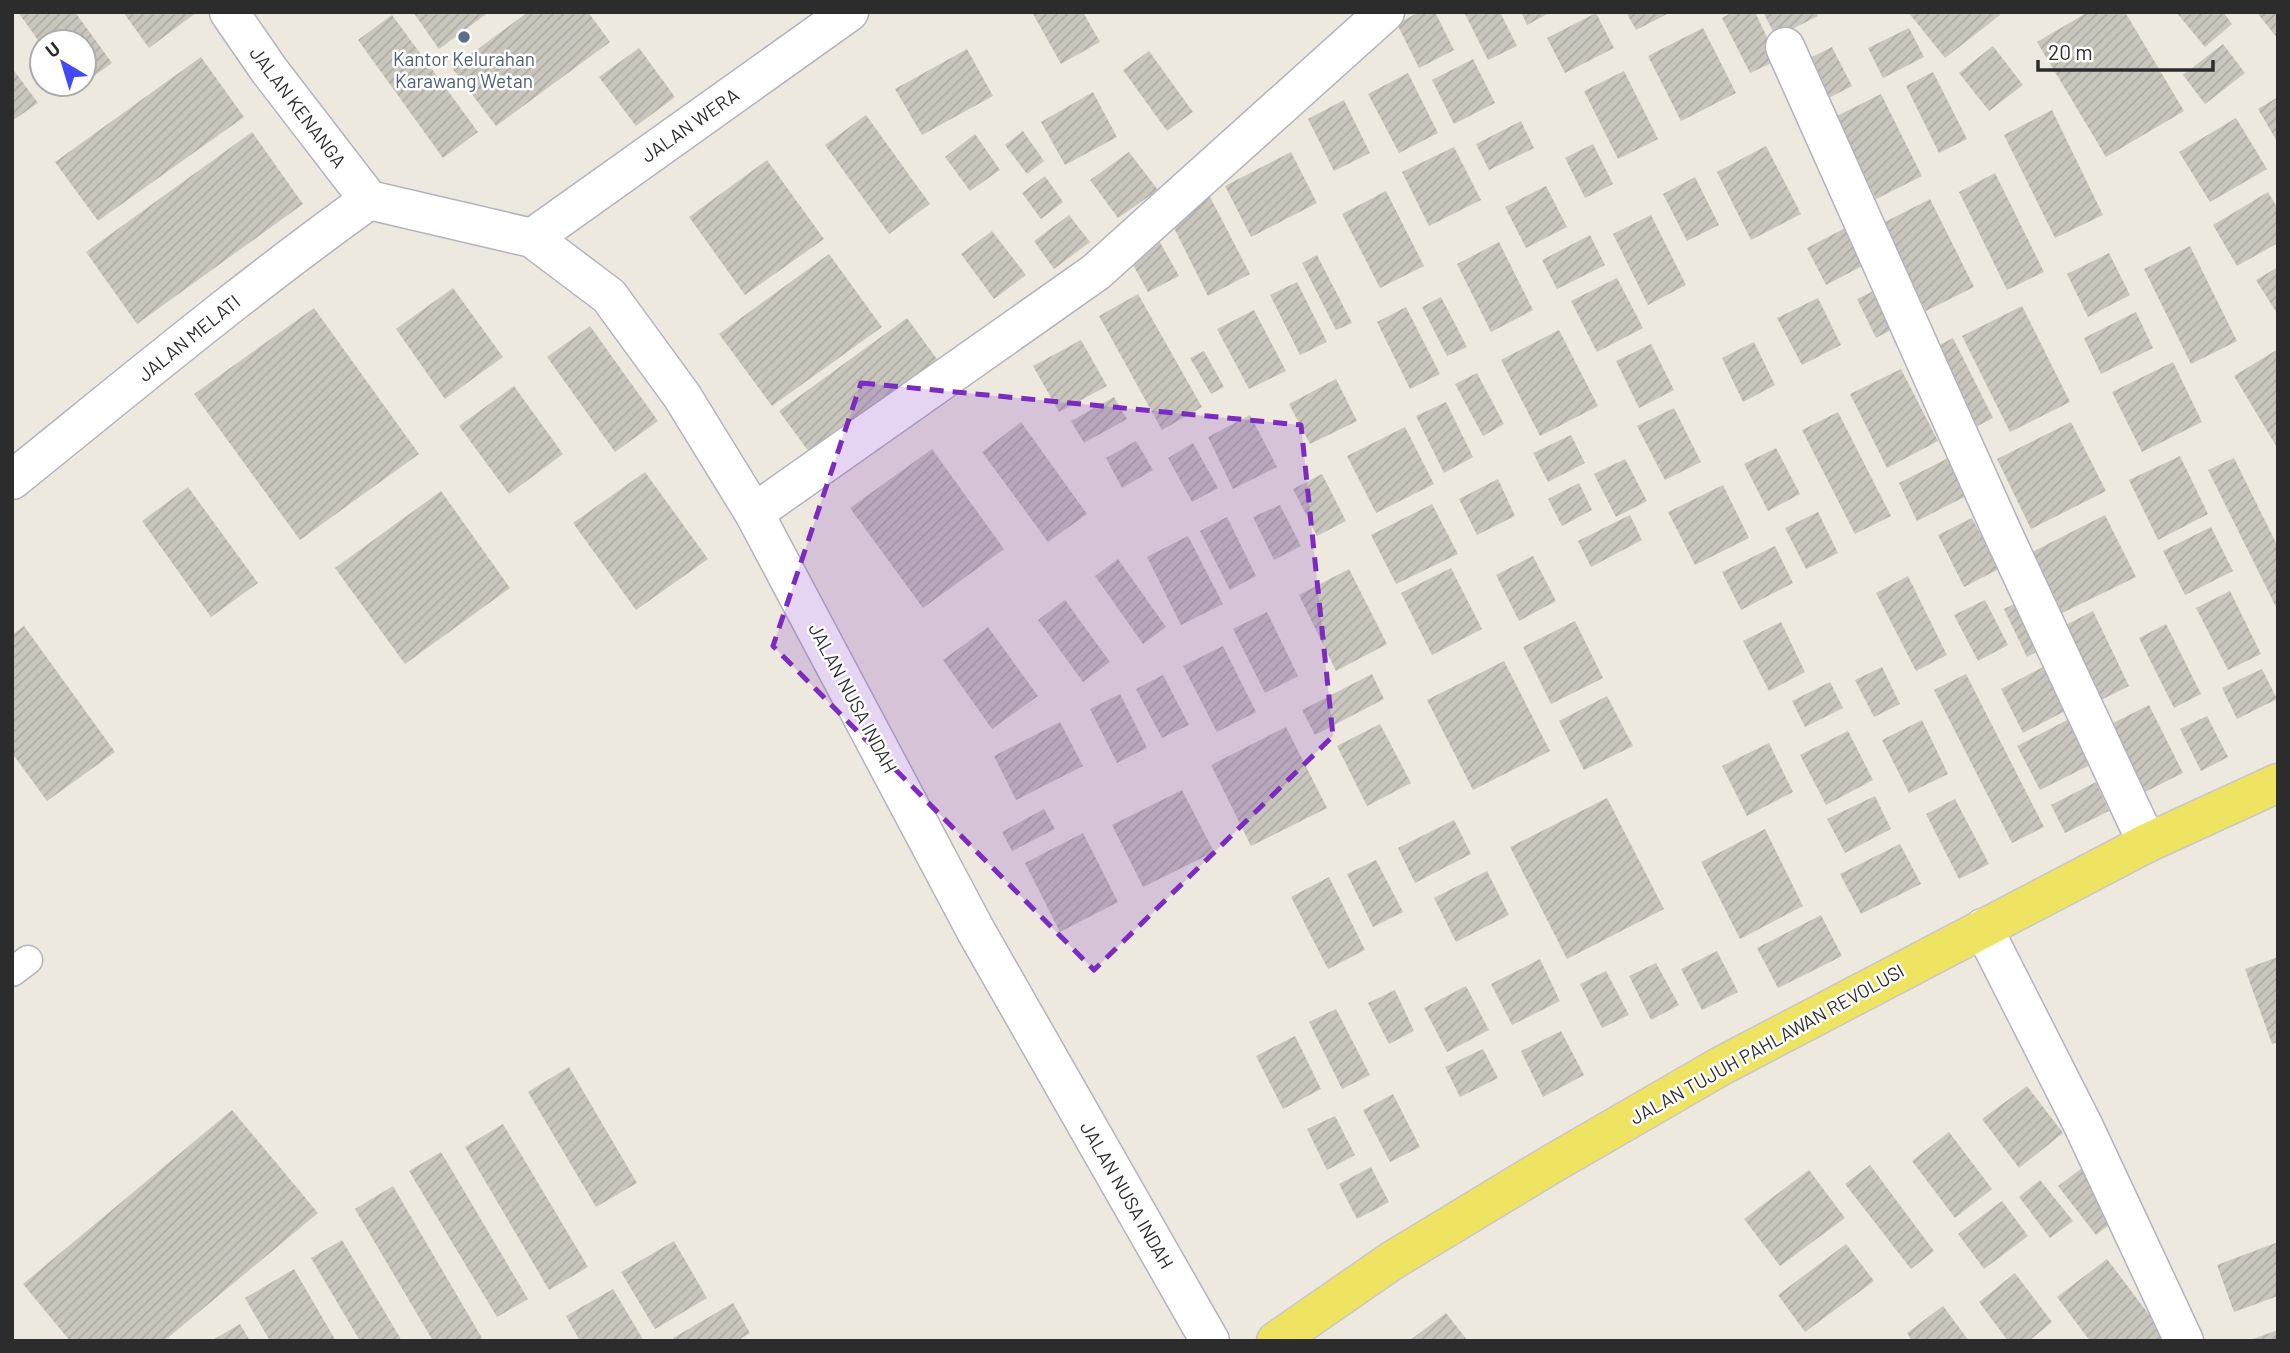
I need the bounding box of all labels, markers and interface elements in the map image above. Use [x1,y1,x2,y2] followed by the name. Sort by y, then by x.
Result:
[28,28,98,98] north arrow
[2038,28,2213,72] scale bar
[456,29,472,45] marker: Kantor Kelurahan Karawang Wetan
[40,36,64,62] text: U
[2048,39,2093,64] text: 20 m
[245,42,351,172] street label: JALAN KENANGA
[393,47,535,92] place label: Kantor Kelurahan Karawang Wetan
[636,83,743,167] street label: JALAN WERA
[133,289,244,386] street label: JALAN MELATI
[804,619,903,777] street label: JALAN NUSA INDAH
[1626,958,1908,1129] street label: JALAN TUJUH PAHLAWAN REVOLUSI
[1076,1117,1179,1273] street label: JALAN NUSA INDAH

